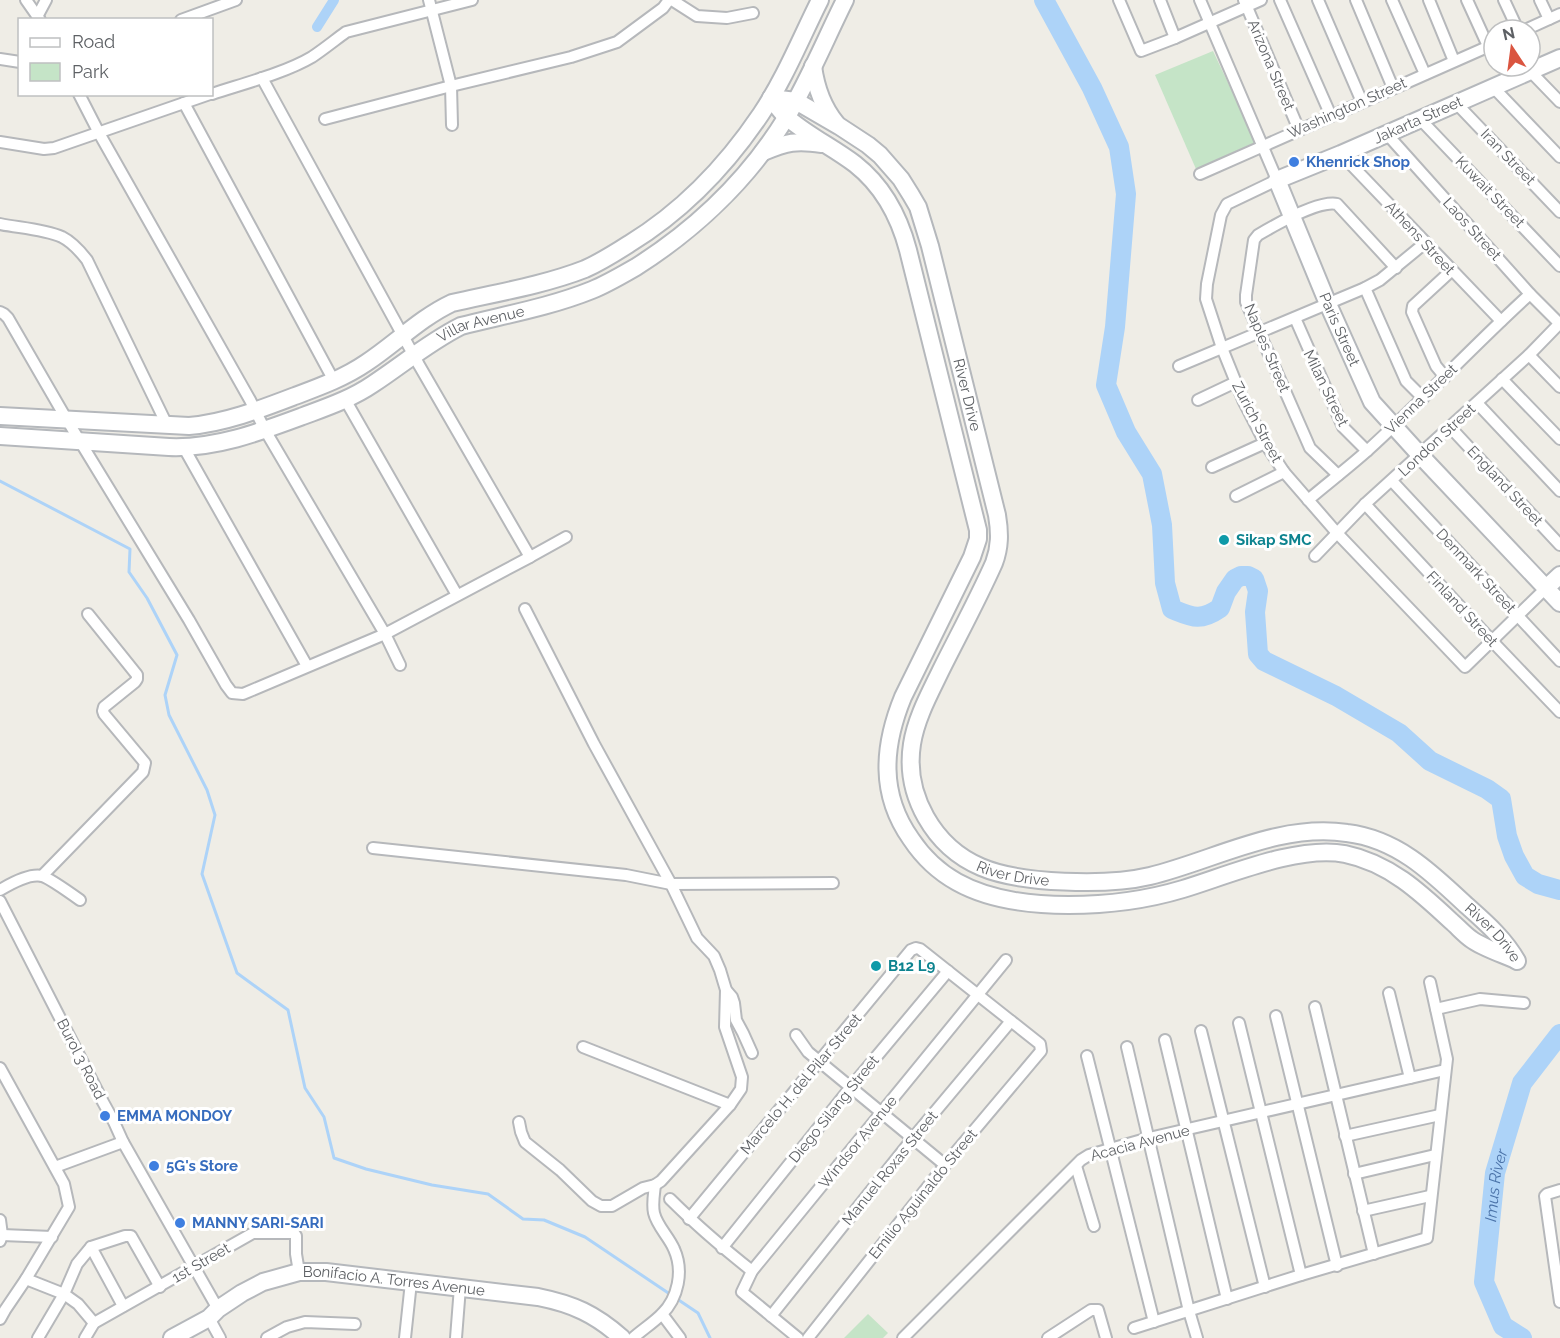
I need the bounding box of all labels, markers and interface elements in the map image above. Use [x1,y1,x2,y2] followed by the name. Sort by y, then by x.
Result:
[1244,17,1298,113] street label: Arizona Street
[18,18,213,96] legend
[1482,18,1542,78] north arrow
[1501,23,1517,45] text: N
[72,31,115,52] text: Road
[72,61,109,82] text: Park
[1285,74,1409,142] street label: Washington Street
[1371,92,1465,148] street label: Jakarta Street
[1477,125,1539,189] street label: Iran Street
[1306,153,1411,171] place label: Khenrick Shop
[1452,153,1528,231] street label: Kuwait Street
[1287,155,1301,169] marker: Khenrick Shop
[1439,194,1505,264] street label: Laos Street
[1381,198,1459,278] street label: Athens Street
[1315,290,1364,369] street label: Paris Street
[1240,301,1294,395] street label: Naples Street
[434,302,526,346] street label: Villar Avenue
[1300,347,1352,429] street label: Milan Street
[949,357,985,433] street label: River Drive
[1381,360,1461,438] street label: Vienna Street
[1228,378,1286,466] street label: Zurich Street
[1395,400,1479,480] street label: London Street
[1463,442,1547,530] street label: England Street
[1432,525,1520,617] street label: Denmark Street
[1236,531,1312,549] place label: Sikap SMC
[1217,533,1231,547] marker: Sikap SMC
[1422,568,1502,650] street label: Finland Street
[974,857,1050,890] street label: River Drive
[1461,899,1525,965] street label: River Drive
[888,957,935,975] place label: B12 L9
[869,959,883,973] marker: B12 L9
[737,1010,865,1158] street label: Marcelo H. del Pilar Street
[53,1016,109,1102] street label: Burol 3 Road
[785,1052,883,1166] street label: Diego Silang Street
[815,1092,901,1192] street label: Windsor Avenue
[117,1107,232,1125] place label: EMMA MONDOY
[838,1107,942,1229] street label: Manuel Roxas Street
[98,1109,112,1123] marker: EMMA MONDOY
[1088,1121,1192,1165] street label: Acacia Avenue
[865,1125,981,1263] street label: Emilio Aguinaldo Street
[1481,1146,1511,1223] water label: Imus River
[166,1157,238,1175] place label: 5G's Store
[147,1159,161,1173] marker: 5G's Store
[192,1214,324,1232] place label: MANNY SARI-SARI
[173,1216,187,1230] marker: MANNY SARI-SARI
[169,1239,233,1287] street label: 1st Street
[303,1263,486,1300] street label: Bonifacio A. Torres Avenue

